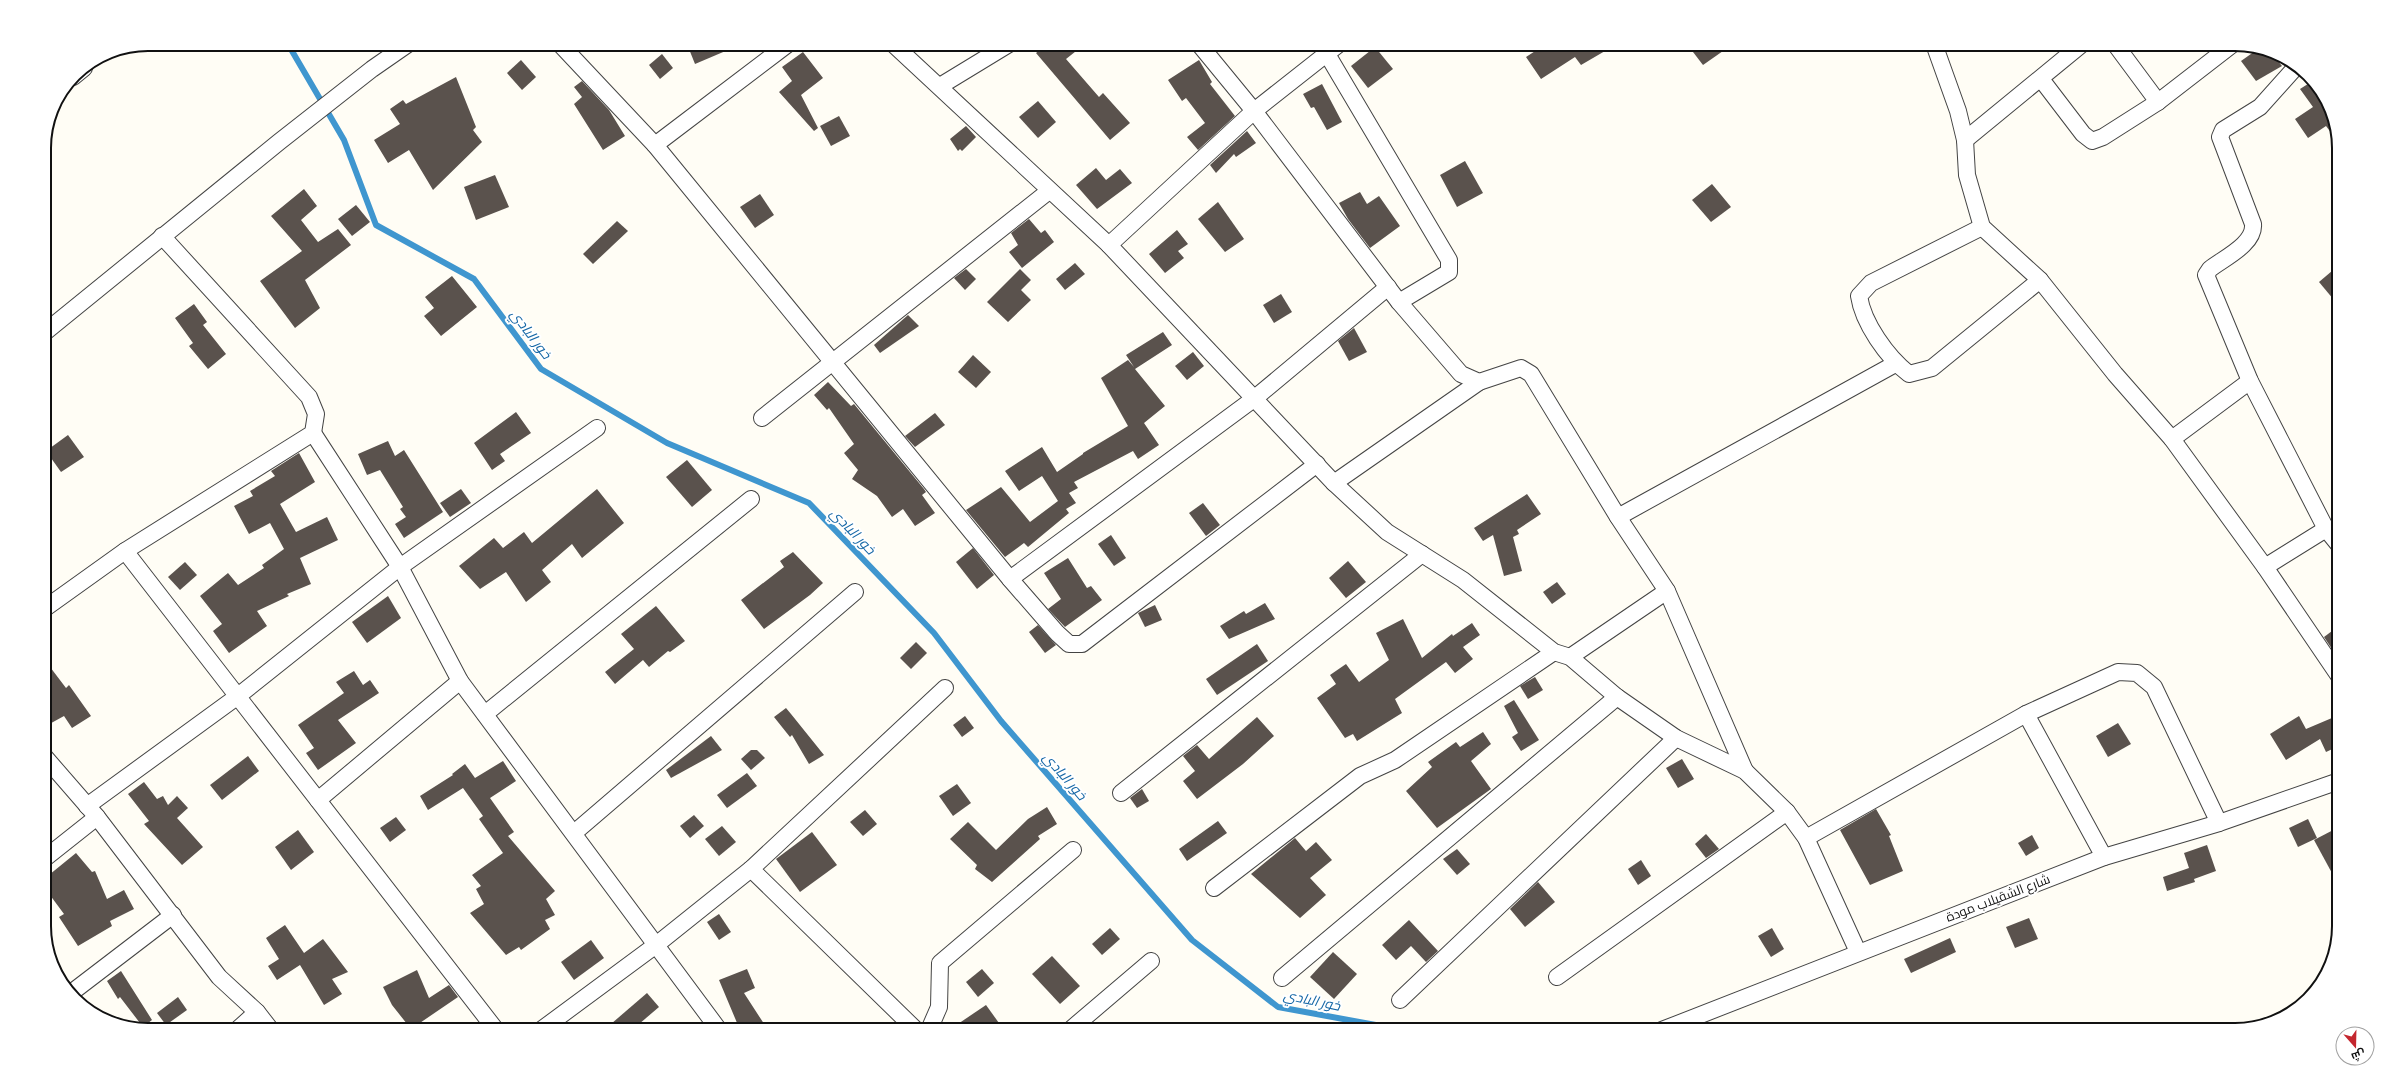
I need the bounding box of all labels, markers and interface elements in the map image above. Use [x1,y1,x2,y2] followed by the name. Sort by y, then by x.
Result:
[504,306,556,365] water label: خور البادي
[824,504,880,561] water label: خور البادي
[1037,748,1092,807] water label: خور البادي
[1943,870,2053,926] street label: شارع الشقيلاب مودة
[1281,985,1343,1018] water label: خور البادي
[2335,1026,2375,1066] north arrow
[2349,1046,2367,1064] text: ش

